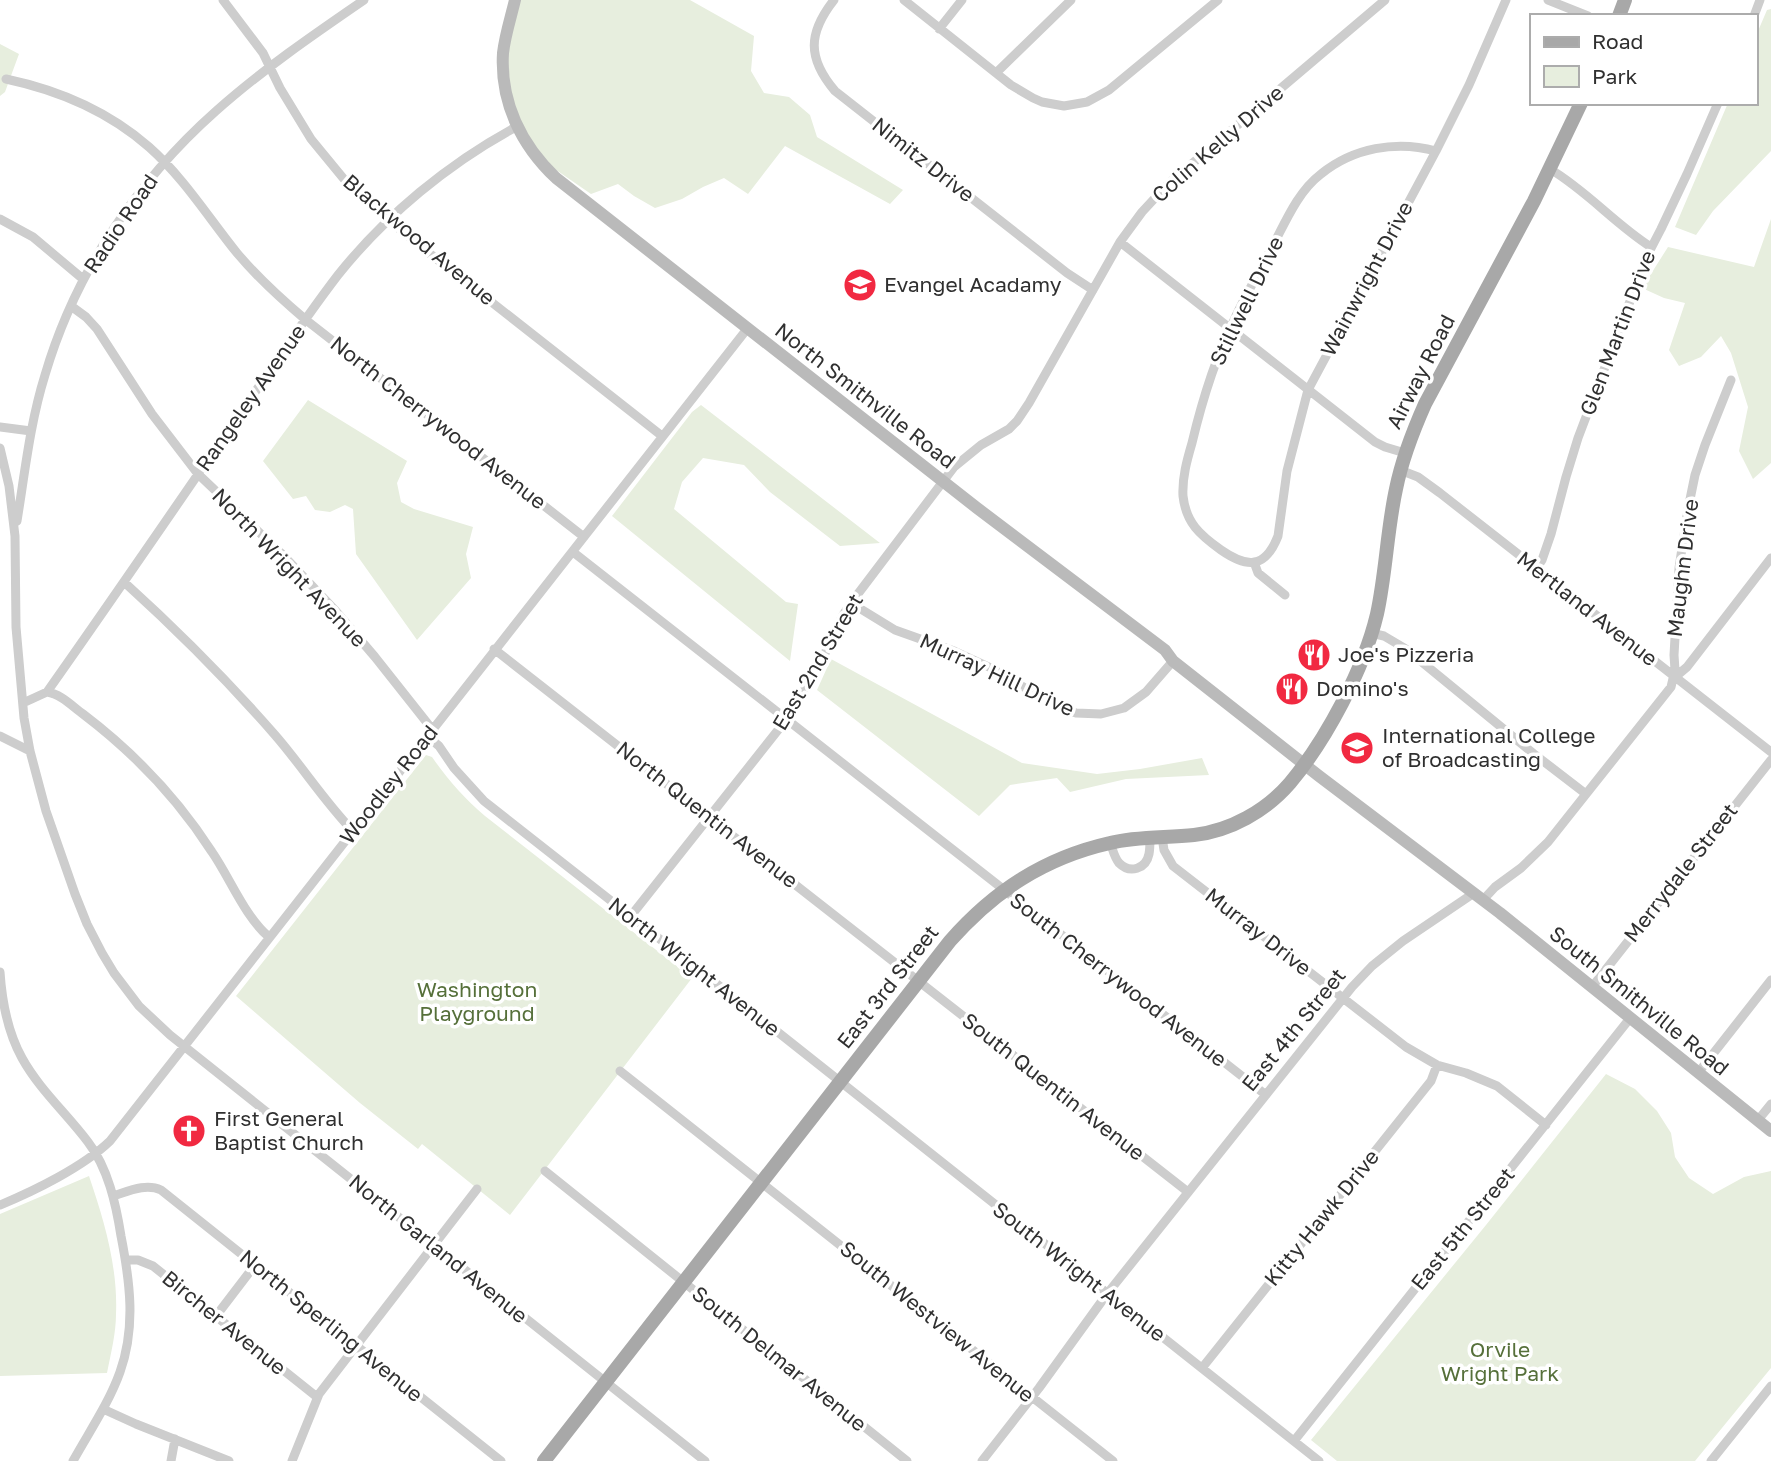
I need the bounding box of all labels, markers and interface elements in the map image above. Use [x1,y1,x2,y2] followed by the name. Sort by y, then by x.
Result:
[1530,14,1757,105] legend
[1592,28,1643,54] text: Road
[1592,63,1638,89] text: Park
[1146,79,1288,207] street label: Colin Kelly Drive
[867,111,980,207] street label: Nimitz Drive
[338,168,501,310] street label: Blackwood Avenue
[78,169,163,278] street label: Radio Road
[1314,197,1418,360] street label: Wainwright Drive
[1204,232,1288,369] street label: Stillwell Drive
[1574,247,1660,419] street label: Glen Martin Drive
[841,266,879,304] school or university icon: Evangel Acadamy
[884,271,1062,297] place label: Evangel Acadamy
[1380,310,1460,433] street label: Airway Road
[770,317,961,474] street label: North Smithville Road
[190,319,311,476] street label: Rangeley Avenue
[326,330,552,515] street label: North Cherrywood Avenue
[207,482,372,652] street label: North Wright Avenue
[1661,497,1703,638] street label: Maughn Drive
[1512,545,1663,671] street label: Mertland Avenue
[766,588,868,734] street label: East 2nd Street
[916,627,1079,721] street label: Murray Hill Drive
[1295,636,1333,674] restaurant icon: Joe's Pizzeria
[1338,641,1474,667] place label: Joe's Pizzeria
[1273,670,1311,708] restaurant icon: Domino's
[1316,675,1409,701] place label: Domino's
[334,720,443,849] street label: Woodley Road
[1382,722,1595,772] place label: International College of Broadcasting
[1338,729,1376,767] school or university icon: International College of Broadcasting
[612,735,804,893] street label: North Quentin Avenue
[1618,798,1743,947] street label: Merrydale Street
[1200,882,1317,981] street label: Murray Drive
[1005,886,1232,1072] street label: South Cherrywood Avenue
[604,891,786,1041] street label: North Wright Avenue
[831,919,944,1053] street label: East 3rd Street
[1545,920,1735,1081] street label: South Smithville Road
[1236,963,1351,1096] street label: East 4th Street
[417,976,537,1026] park label: Washington Playground
[957,1007,1150,1166] street label: South Quentin Avenue
[214,1105,364,1155] place label: First General Baptist Church
[170,1112,208,1150] church icon: First General Baptist Church
[1258,1144,1384,1291] street label: Kitty Hawk Drive
[1405,1162,1520,1295] street label: East 5th Street
[344,1168,533,1328] street label: North Garland Avenue
[988,1196,1171,1347] street label: South Wright Avenue
[835,1235,1040,1408] street label: South Westview Avenue
[235,1243,428,1407] street label: North Sperling Avenue
[157,1264,292,1380] street label: Bircher Avenue
[687,1280,872,1437] street label: South Delmar Avenue
[1441,1336,1559,1386] park label: Orvile Wright Park

